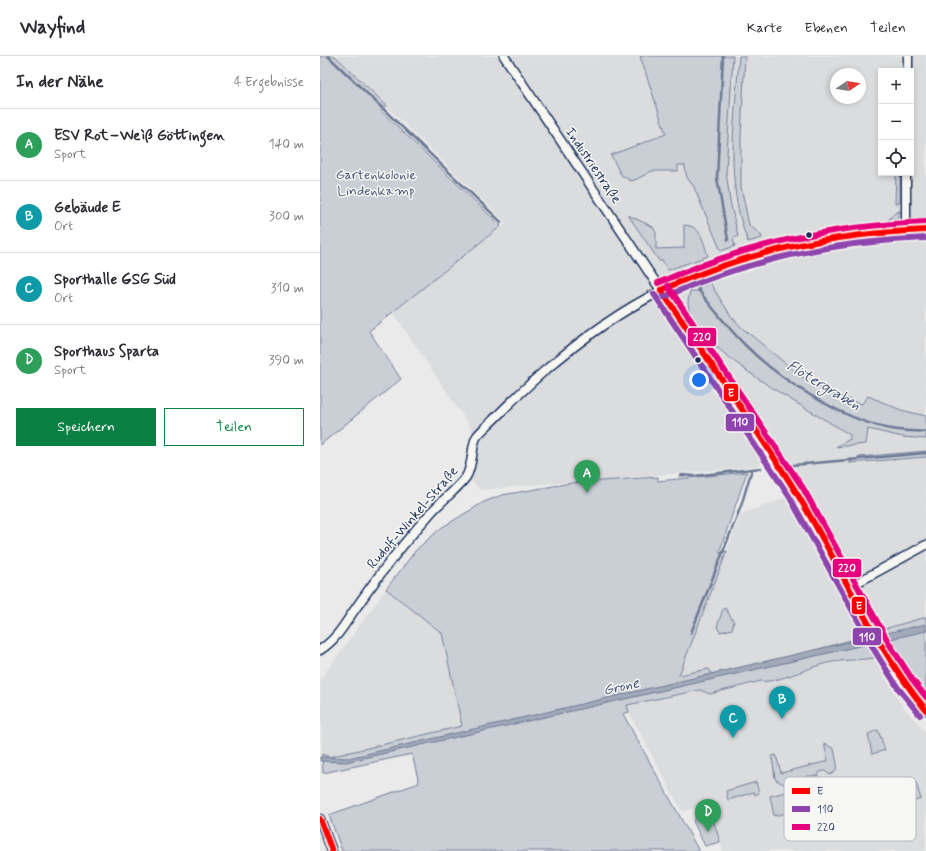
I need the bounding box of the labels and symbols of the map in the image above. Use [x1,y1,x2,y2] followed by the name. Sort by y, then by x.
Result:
[830,68,866,104] north arrow
[561,124,625,207] street label: Industriestraße
[336,166,417,200] park label: Gartenkolonie Lindenkamp
[804,230,814,240] unlabelled marker
[687,327,717,347] line badge: 220
[693,331,711,345] text: 220
[693,355,703,365] unlabelled marker
[782,356,865,417] water label: Flötergraben
[689,370,709,390] your location
[723,383,739,402] line badge: E
[728,387,735,401] text: E
[725,413,755,432] line badge: 110
[732,416,749,430] text: 110
[574,460,600,493] pin: A
[363,462,462,573] street label: Rudolf-Winkel-Straße
[832,558,862,578] line badge: 220
[838,562,856,576] text: 220
[851,596,866,615] line badge: E
[856,600,863,614] text: E
[852,627,882,646] line badge: 110
[859,631,876,645] text: 110
[601,673,642,701] water label: Grone
[769,686,795,719] pin: B
[720,705,746,738] pin: C
[784,777,916,841] legend
[817,785,824,799] text: E
[695,799,721,832] pin: D
[817,803,833,817] text: 110
[817,821,835,835] text: 220

